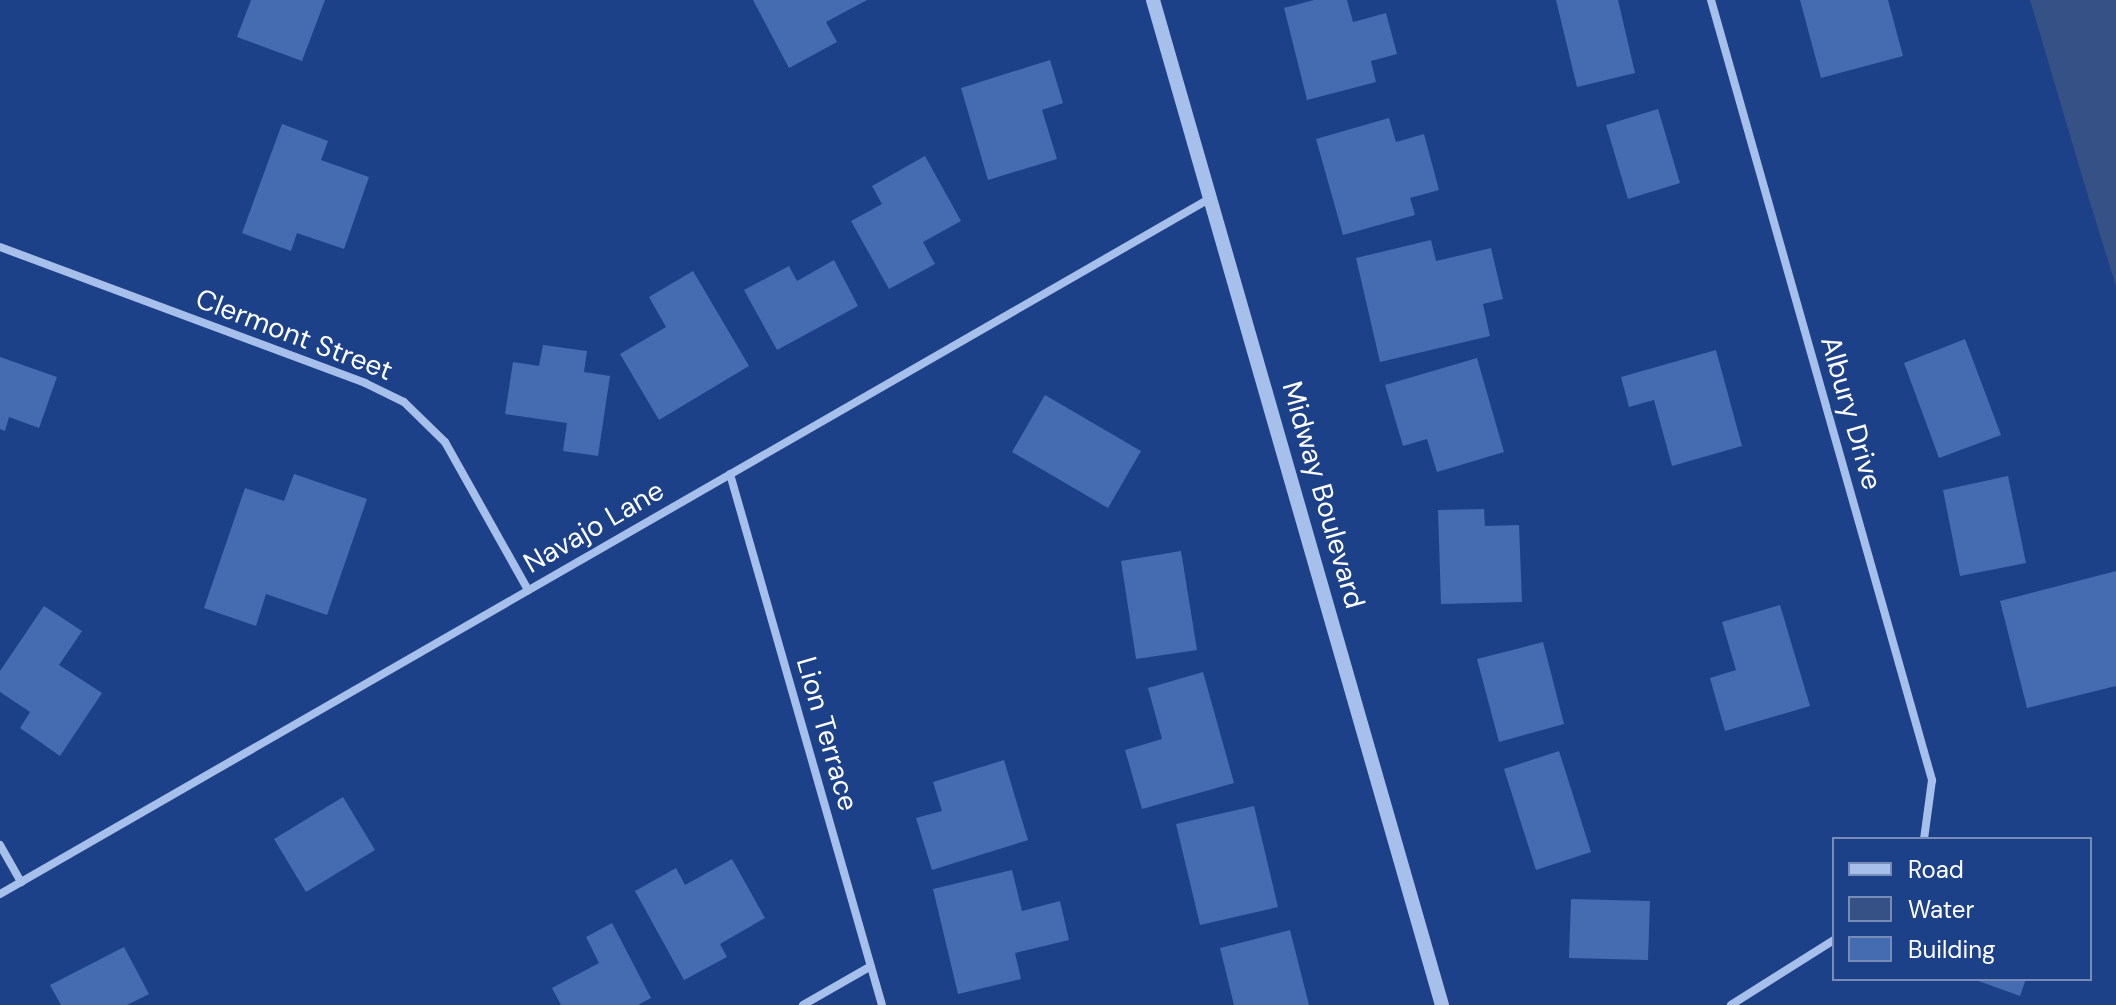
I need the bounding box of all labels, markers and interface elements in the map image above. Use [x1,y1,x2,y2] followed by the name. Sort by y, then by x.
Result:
[191,282,397,388] street label: Clermont Street
[1813,332,1889,494] street label: Albury Drive
[1275,378,1371,612] street label: Midway Boulevard
[518,473,670,581] street label: Navajo Lane
[789,653,865,815] street label: Lion Terrace
[1832,837,2092,981] legend
[1908,854,1964,885] text: Road
[1908,894,1974,925] text: Water
[1908,934,1995,965] text: Building

